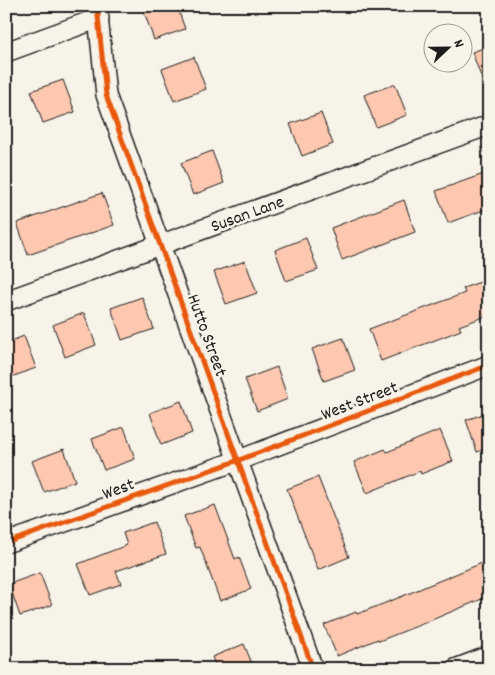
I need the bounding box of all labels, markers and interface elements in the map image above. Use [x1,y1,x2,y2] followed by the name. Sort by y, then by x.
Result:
[422,22,472,72] north arrow
[448,37,469,51] text: N
[208,191,288,240] street label: Susan Lane
[179,291,232,381] street label: Hutto Street
[318,376,402,428] street label: West Street
[99,473,139,508] street label: West

